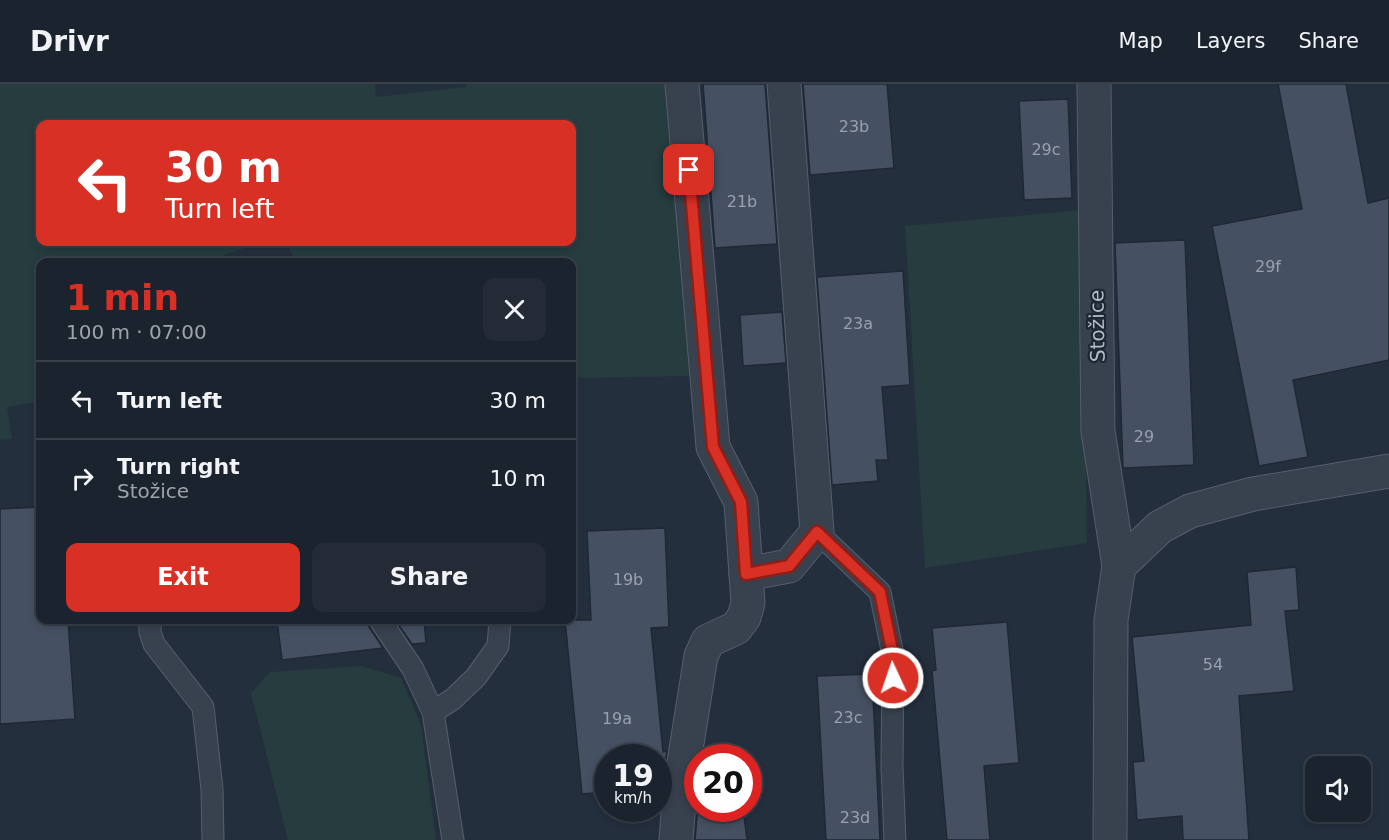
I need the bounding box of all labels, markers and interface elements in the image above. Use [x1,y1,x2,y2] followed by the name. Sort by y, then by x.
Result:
[30,25,109,58] text: Drivr
[1119,29,1163,53] text: Map
[1196,29,1265,53] text: Layers
[1298,29,1359,53] text: Share
[839,117,869,136] house number: 23b
[1031,140,1061,159] house number: 29c
[165,143,282,192] text: 30 m
[66,144,144,222] icon: left
[663,144,714,195] pin
[672,153,705,186] icon: arrive
[727,192,757,211] house number: 21b
[165,193,275,224] text: Turn left
[1255,257,1281,276] house number: 29f
[66,277,179,318] text: 1 min
[483,278,546,341] button: close
[1084,290,1110,362] street label: Stožice
[843,314,873,333] house number: 23a
[66,320,207,344] text: 100 m · 07:00
[66,384,99,417] icon: left
[117,388,222,413] text: Turn left
[490,388,546,413] text: 30 m
[1134,427,1154,446] house number: 29
[117,454,240,479] text: Turn right
[66,462,99,495] icon: right
[490,466,546,491] text: 10 m
[117,479,189,503] text: Stožice
[66,543,300,612] button: Exit
[312,543,546,612] button: Share
[613,570,643,589] house number: 19b
[861,646,925,710] position arrow
[1203,655,1223,674] house number: 54
[833,708,863,727] house number: 23c
[602,709,632,728] house number: 19a
[684,744,762,822] speed limit sign: 20
[1305,756,1371,822] map controls
[1305,756,1371,822] button: sound
[612,758,654,793] text: 19
[614,789,652,807] text: km/h
[840,808,870,827] house number: 23d

